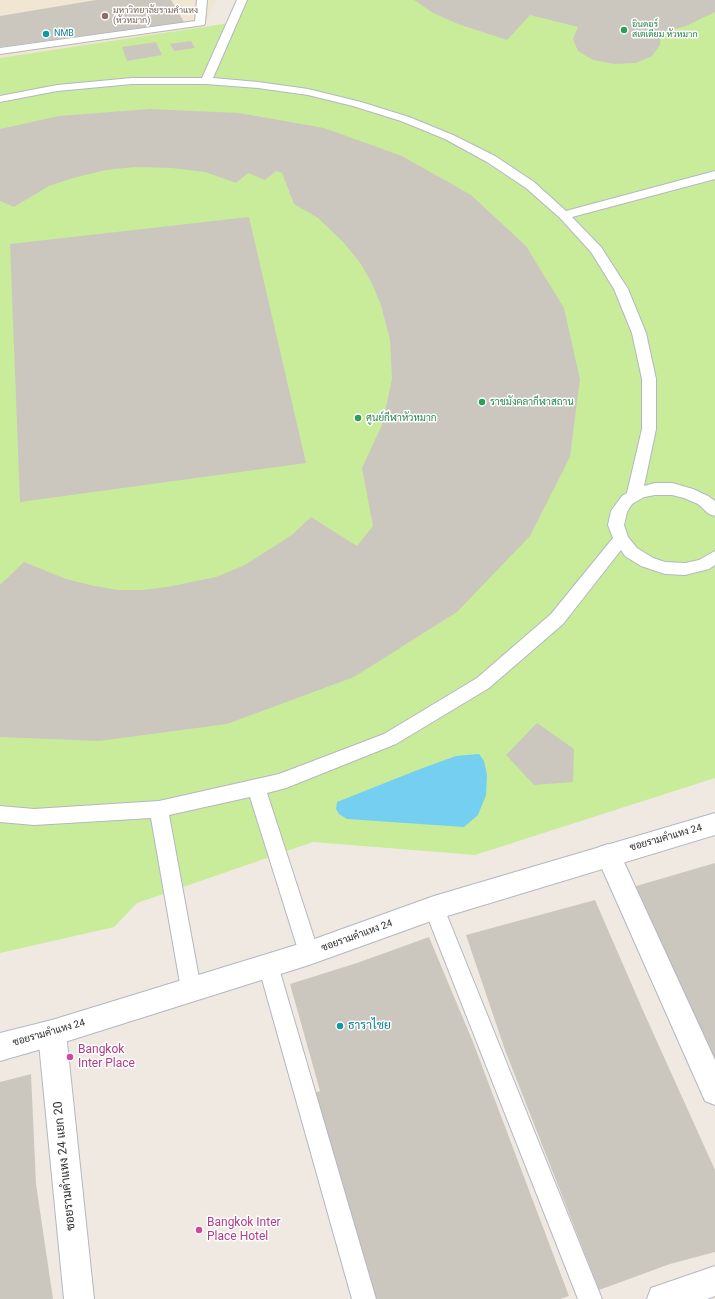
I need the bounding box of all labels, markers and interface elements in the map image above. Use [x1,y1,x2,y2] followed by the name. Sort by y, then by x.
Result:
[113,6,198,27] place label: มหาวิทยาลัยรามคำแหง (หัวหมาก)
[100,11,110,21] marker: มหาวิทยาลัยรามคำแหง (หัวหมาก)
[632,20,698,41] place label: อินดอร์ สเตเดียม หัวหมาก
[619,25,629,35] marker: อินดอร์ สเตเดียม หัวหมาก
[41,29,51,39] marker: NMB
[54,29,74,39] place label: NMB
[490,396,574,408] place label: ราชมังคลากีฬาสถาน
[477,397,487,407] marker: ราชมังคลากีฬาสถาน
[366,412,437,424] place label: ศูนย์กีฬาหัวหมาก
[353,413,363,423] marker: ศูนย์กีฬาหัวหมาก
[628,822,704,854] street label: ซอยรามคำแหง 24
[320,918,394,954] street label: ซอยรามคำแหง 24
[11,1017,87,1049] street label: ซอยรามคำแหง 24
[348,1019,391,1033] place label: ธาราไชย
[335,1021,345,1031] marker: ธาราไชย
[78,1043,135,1071] place label: Bangkok Inter Place
[65,1052,75,1062] marker: Bangkok Inter Place
[51,1101,79,1231] street label: ซอยรามคำแหง 24 แยก 20
[207,1216,281,1244] place label: Bangkok Inter Place Hotel
[194,1225,204,1235] marker: Bangkok Inter Place Hotel

